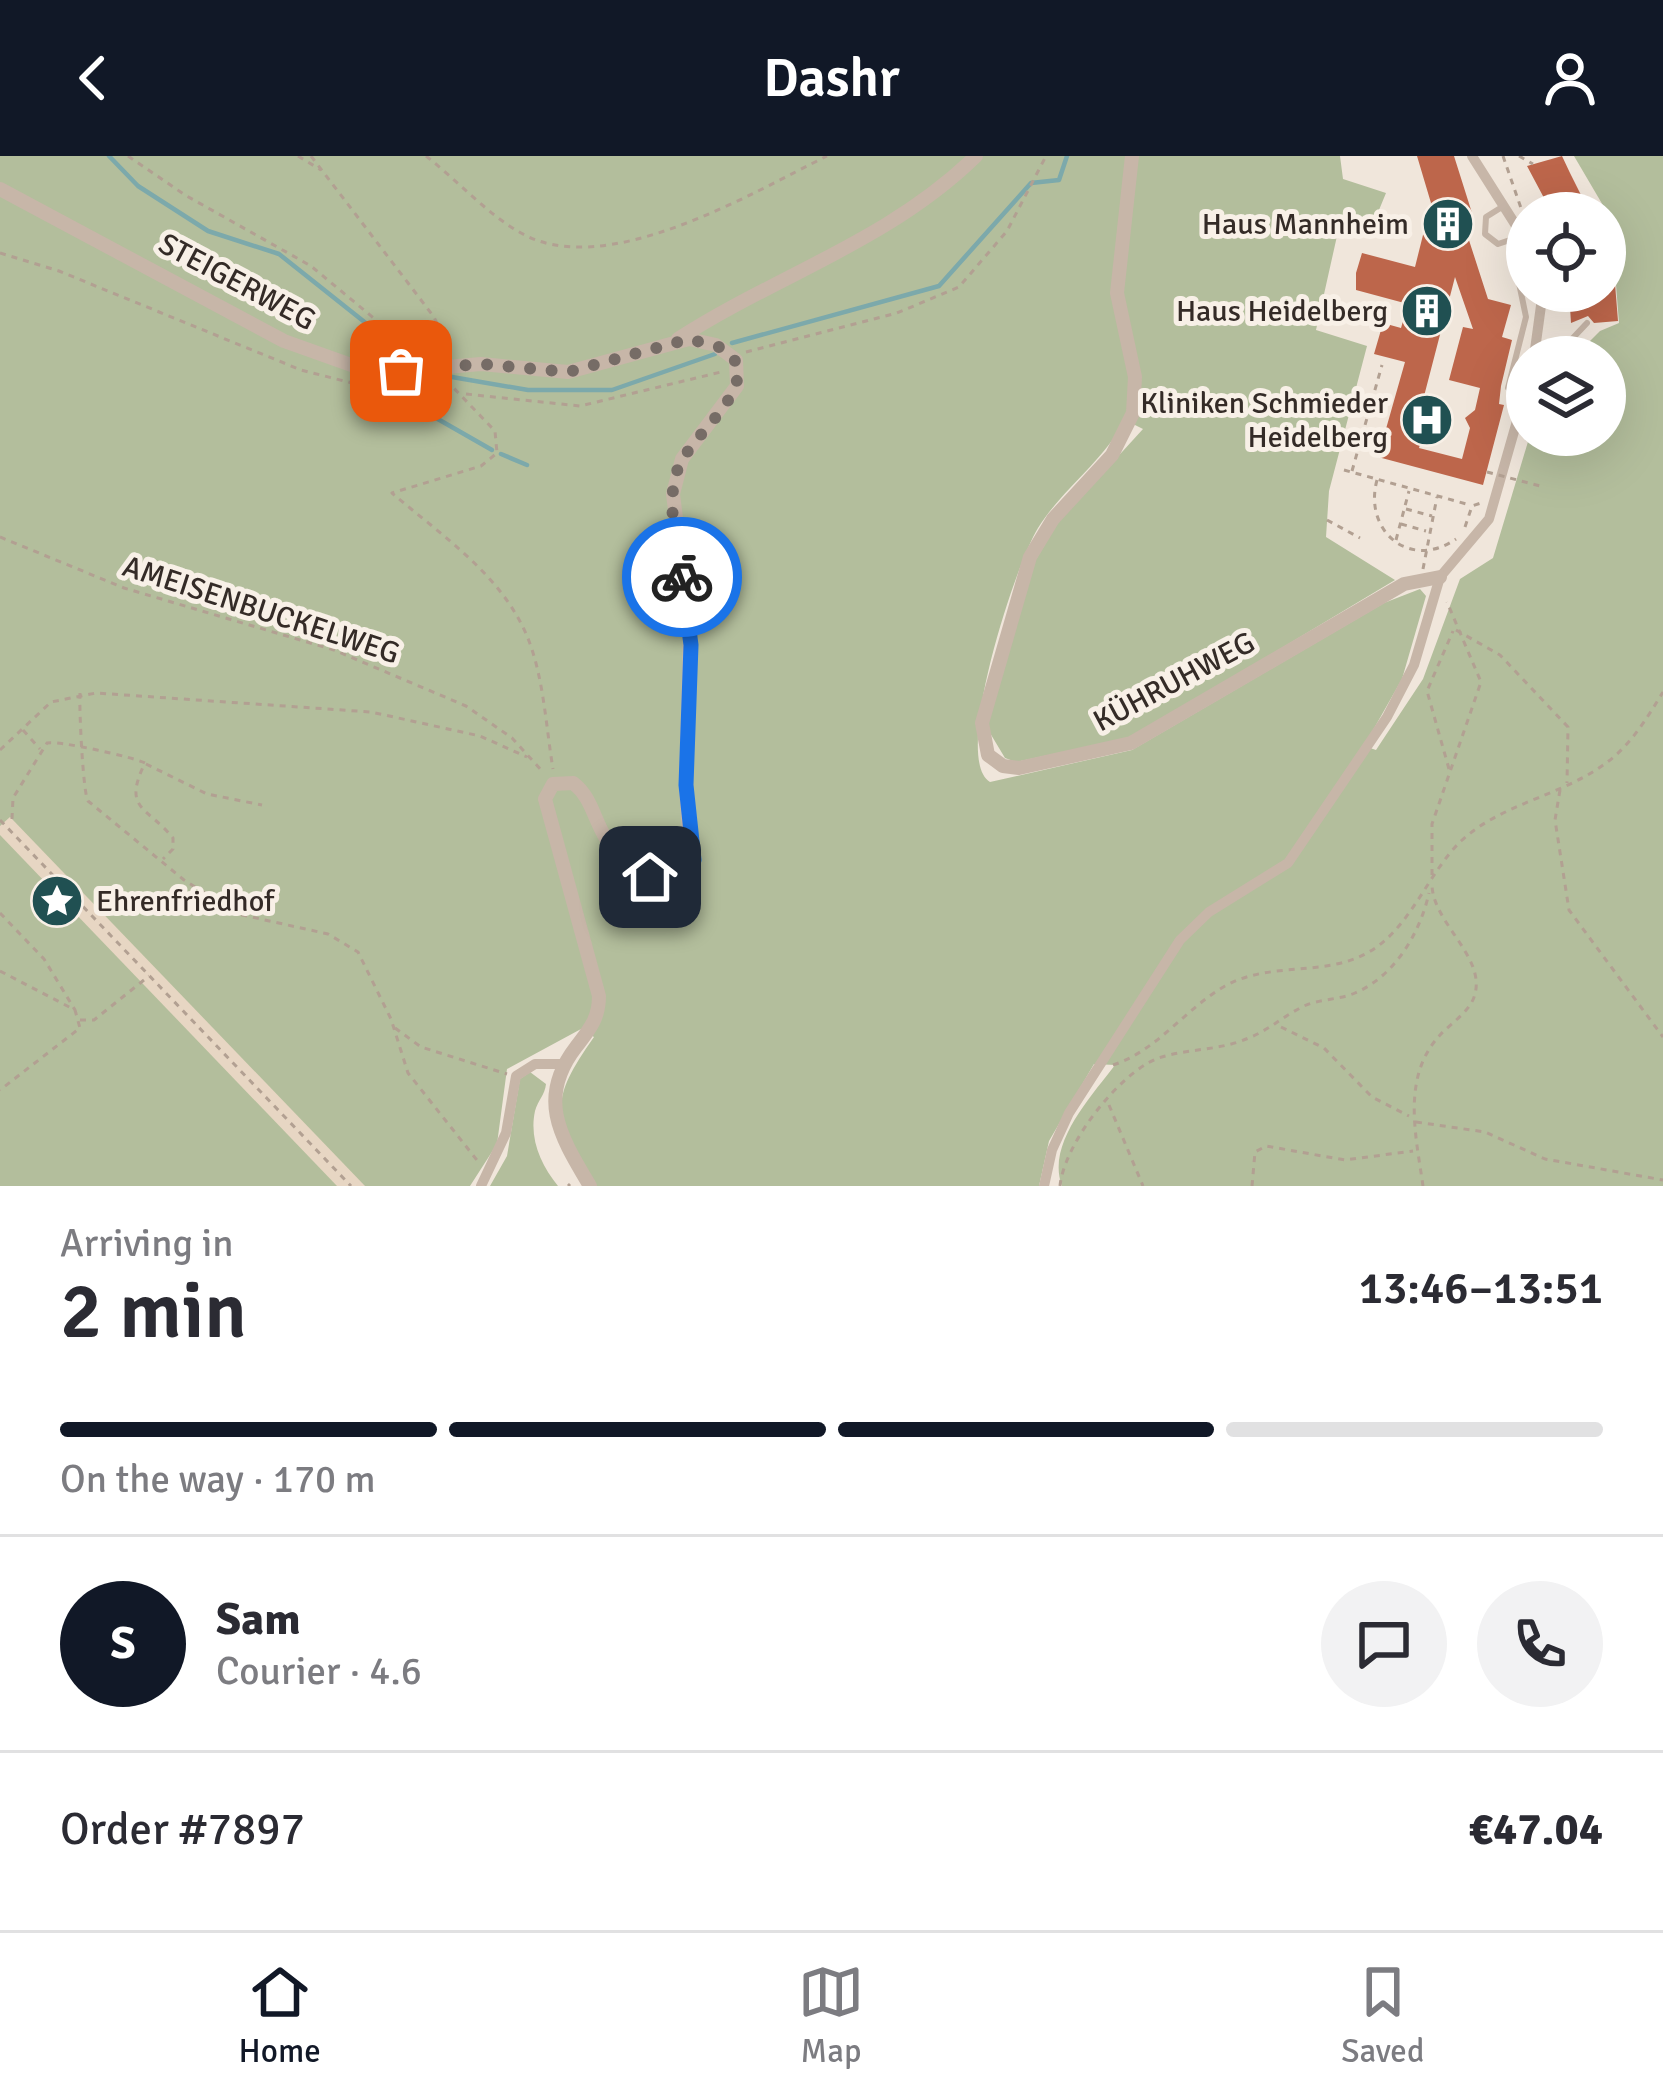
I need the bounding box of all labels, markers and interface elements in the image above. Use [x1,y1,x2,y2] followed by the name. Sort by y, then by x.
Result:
[60,45,126,111] icon: back
[763,45,900,112] text: Dashr
[1537,45,1603,111] icon: person
[1506,192,1626,456] map controls
[1506,192,1626,312] button: locate
[1420,196,1476,252] building icon: Haus Mannheim
[1202,206,1409,243] place label: Haus Mannheim
[152,225,322,339] street label: STEIGERWEG
[1399,283,1455,339] building icon: Haus Heidelberg
[1176,293,1388,330] place label: Haus Heidelberg
[350,320,452,422] pin
[1506,336,1626,456] button: layers
[368,338,434,404] icon: bag
[1140,385,1388,456] place label: Kliniken Schmieder Heidelberg
[1399,392,1455,448] hospital icon: Kliniken Schmieder Heidelberg
[622,517,742,637] courier
[649,544,715,610] icon: bike
[118,548,404,672] street label: AMEISENBUCKELWEG
[1087,624,1261,740] street label: KÜHRUHWEG
[599,826,701,928] pin
[617,844,683,910] icon: home
[29,873,85,929] place icon: Ehrenfriedhof
[96,883,276,920] place label: Ehrenfriedhof
[60,1219,234,1267] text: Arriving in
[1359,1261,1603,1316] text: 13:46–13:51
[60,1264,247,1360] text: 2 min
[60,1455,376,1503] text: On the way · 170 m
[1321,1581,1447,1707] button: chat
[1477,1581,1603,1707] button: phone
[216,1592,301,1647] text: Sam
[110,1616,136,1671] text: S
[216,1647,422,1695] text: Courier · 4.6
[60,1802,305,1857] text: Order #7897
[1469,1802,1603,1857] text: €47.04
[239,1959,321,2072] tab: Home
[798,1959,864,2072] tab: Map
[1341,1959,1424,2072] tab: Saved

